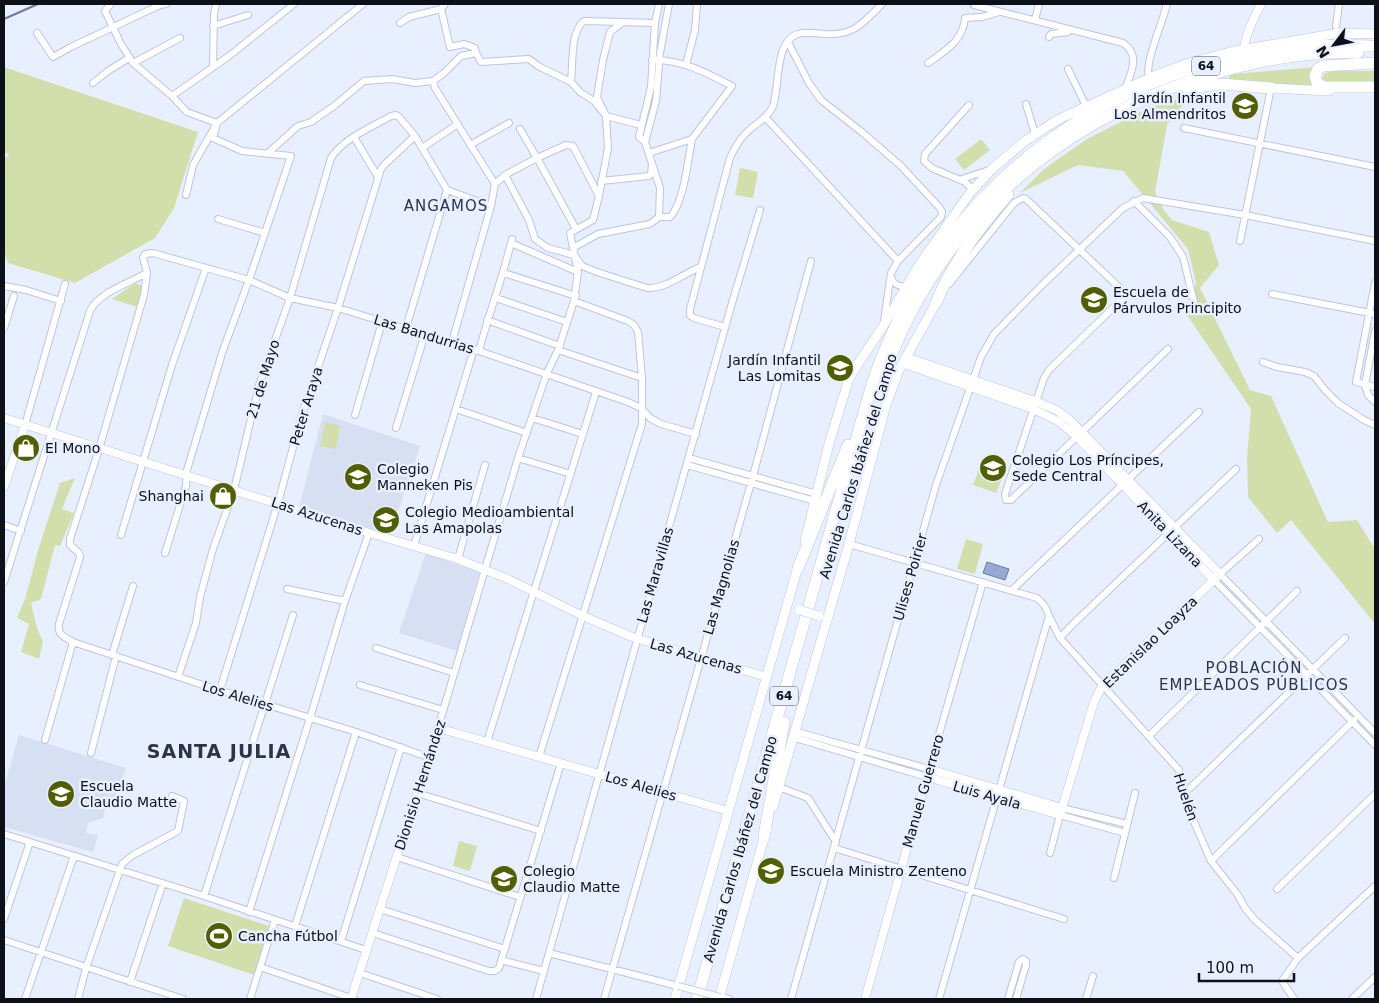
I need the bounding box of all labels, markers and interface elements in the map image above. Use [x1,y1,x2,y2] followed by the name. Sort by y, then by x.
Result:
[1309,20,1359,70] north arrow
[1313,43,1333,61] text: N
[1192,56,1220,76] road number: 64
[1114,90,1226,122] place label: Jardín Infantil Los Almendritos
[1230,91,1260,121] school or university icon: Jardín Infantil Los Almendritos
[404,197,488,215] district label: ANGAMOS
[1113,284,1242,316] place label: Escuela de Párvulos Principito
[1079,285,1109,315] school or university icon: Escuela de Párvulos Principito
[372,311,476,357] street label: Las Bandurrias
[243,338,283,420] street label: 21 de Mayo
[816,351,900,581] street label: Avenida Carlos Ibáñez del Campo
[727,352,821,384] place label: Jardín Infantil Las Lomitas
[825,353,855,383] school or university icon: Jardín Infantil Las Lomitas
[286,365,326,447] street label: Peter Araya
[11,433,41,463] shop icon: El Mono
[45,440,100,456] place label: El Mono
[1012,452,1164,484] place label: Colegio Los Príncipes, Sede Central
[978,453,1008,483] school or university icon: Colegio Los Príncipes, Sede Central
[377,461,473,493] place label: Colegio Manneken Pis
[343,462,373,492] school or university icon: Colegio Manneken Pis
[208,481,238,511] shop icon: Shanghai
[139,488,204,504] place label: Shanghai
[269,494,365,538] street label: Las Azucenas
[1134,498,1206,570] street label: Anita Lizana
[405,504,574,536] place label: Colegio Medioambiental Las Amapolas
[371,505,401,535] school or university icon: Colegio Medioambiental Las Amapolas
[634,525,676,625] street label: Las Maravillas
[890,531,930,623] street label: Ulises Poirier
[700,537,742,637] street label: Las Magnolias
[1100,593,1200,691] street label: Estanislao Loayza
[648,635,744,677] street label: Las Azucenas
[1159,658,1349,694] district label: POBLACIÓN EMPLEADOS PÚBLICOS
[200,678,276,714] street label: Los Alelies
[770,686,798,706] road number: 64
[391,718,449,852] street label: Dionisio Hernández
[899,732,947,850] street label: Manuel Guerrero
[700,734,780,964] street label: Avenida Carlos Ibáñez del Campo
[147,740,291,762] district label: SANTA JULIA
[603,768,679,804] street label: Los Alelies
[1171,771,1201,823] street label: Huelén
[80,778,177,810] place label: Escuela Claudio Matte
[951,778,1023,812] street label: Luis Ayala
[46,779,76,809] school or university icon: Escuela Claudio Matte
[756,856,786,886] school or university icon: Escuela Ministro Zenteno
[523,863,620,895] place label: Colegio Claudio Matte
[790,863,967,879] place label: Escuela Ministro Zenteno
[489,864,519,894] school or university icon: Colegio Claudio Matte
[204,921,234,951] sports icon: Cancha Fútbol
[238,928,338,944] place label: Cancha Fútbol
[1199,950,1294,982] scale bar
[1206,959,1254,977] text: 100 m

